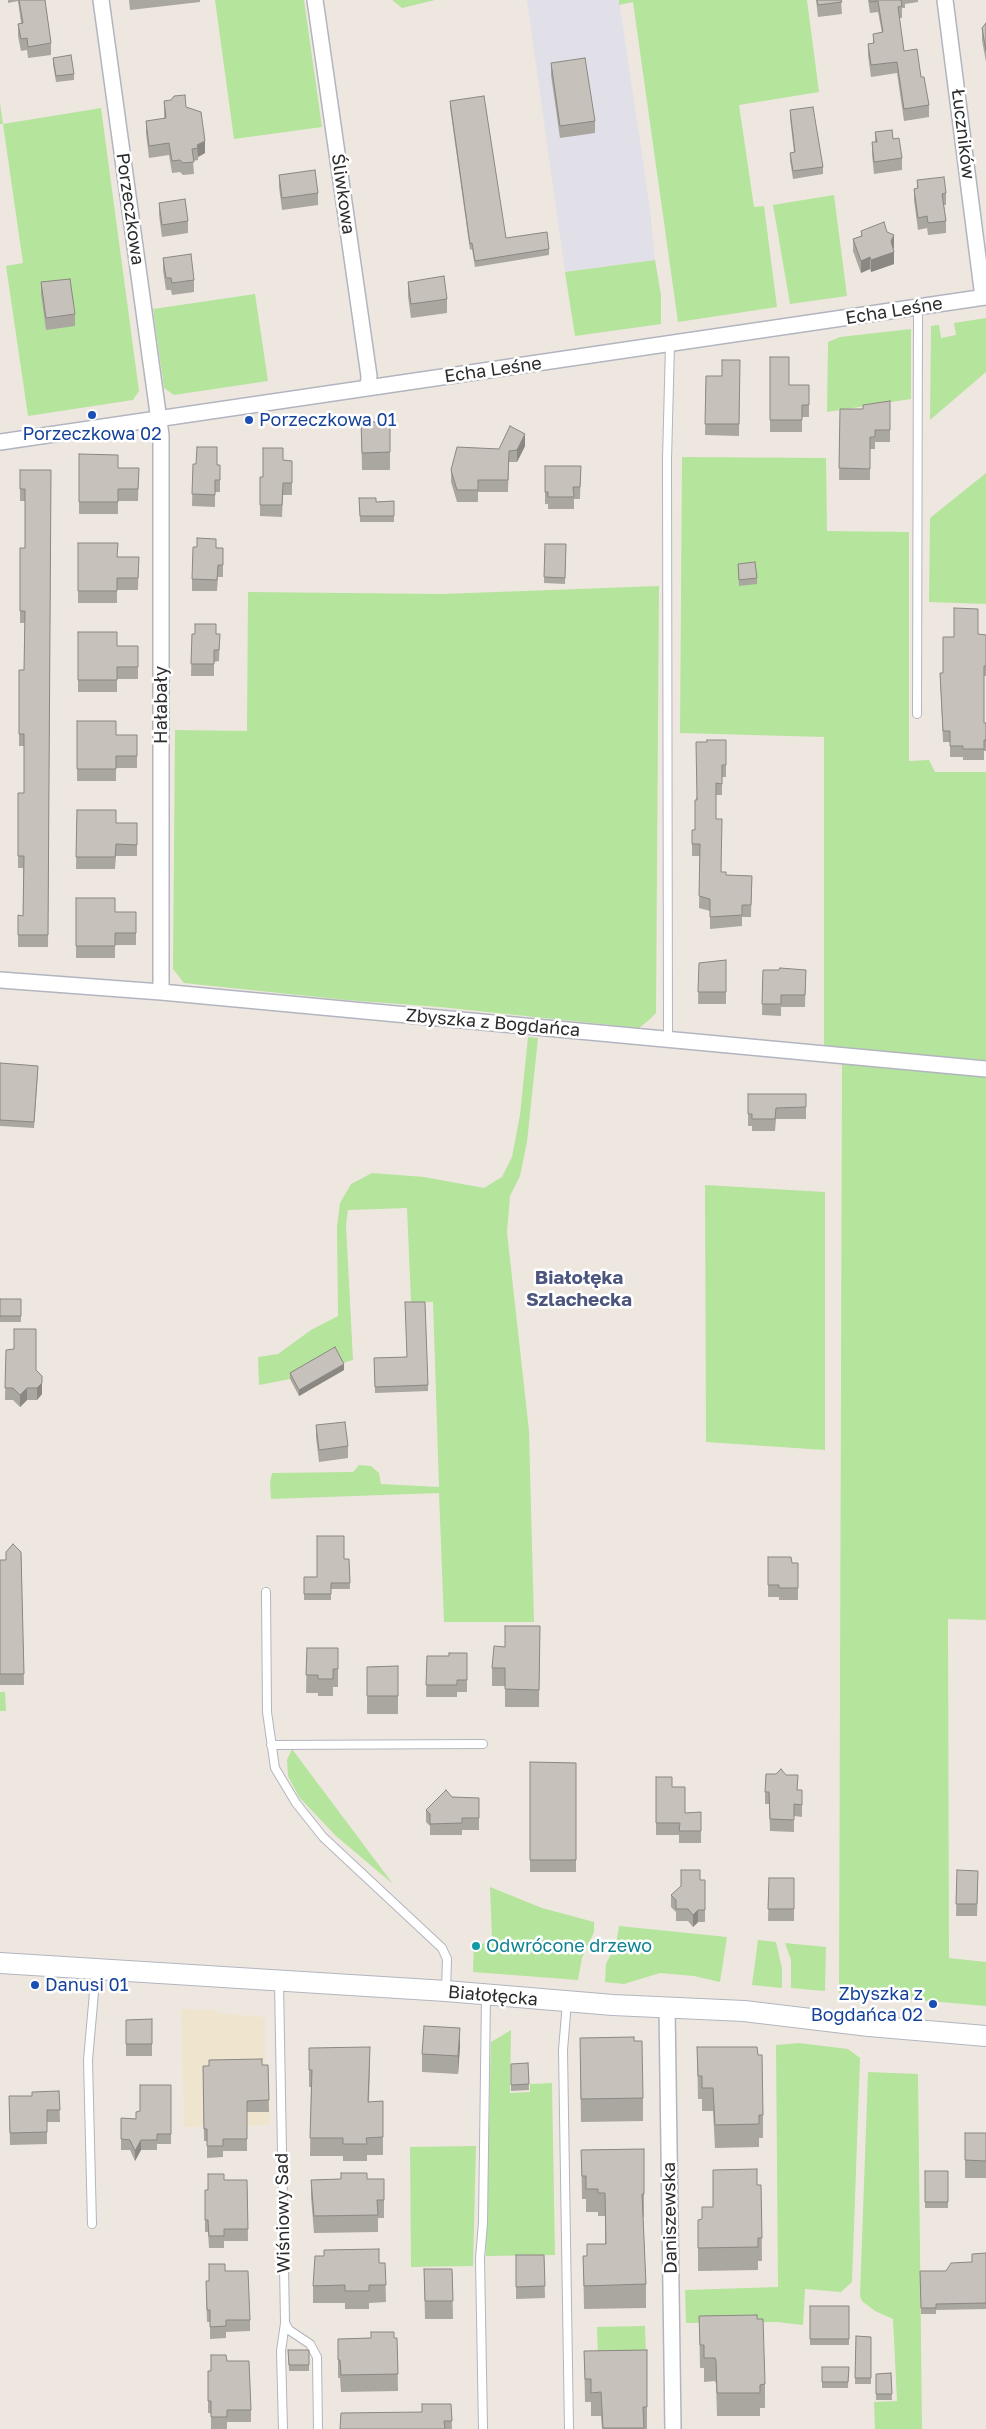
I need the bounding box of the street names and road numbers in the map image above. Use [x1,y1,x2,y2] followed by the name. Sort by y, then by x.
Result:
[947,88,979,180] street label: Łuczników
[111,152,149,266] street label: Porzeczkowa
[327,152,359,236] street label: Śliwkowa
[844,293,944,329] street label: Echa Leśne
[443,352,543,388] street label: Echa Leśne
[150,666,172,744] street label: Hałabały
[405,1005,581,1041] street label: Zbyszka z Bogdańca
[447,1981,539,2011] street label: Białołęcka
[271,2153,295,2273] street label: Wiśniowy Sad
[658,2162,682,2274] street label: Daniszewska

